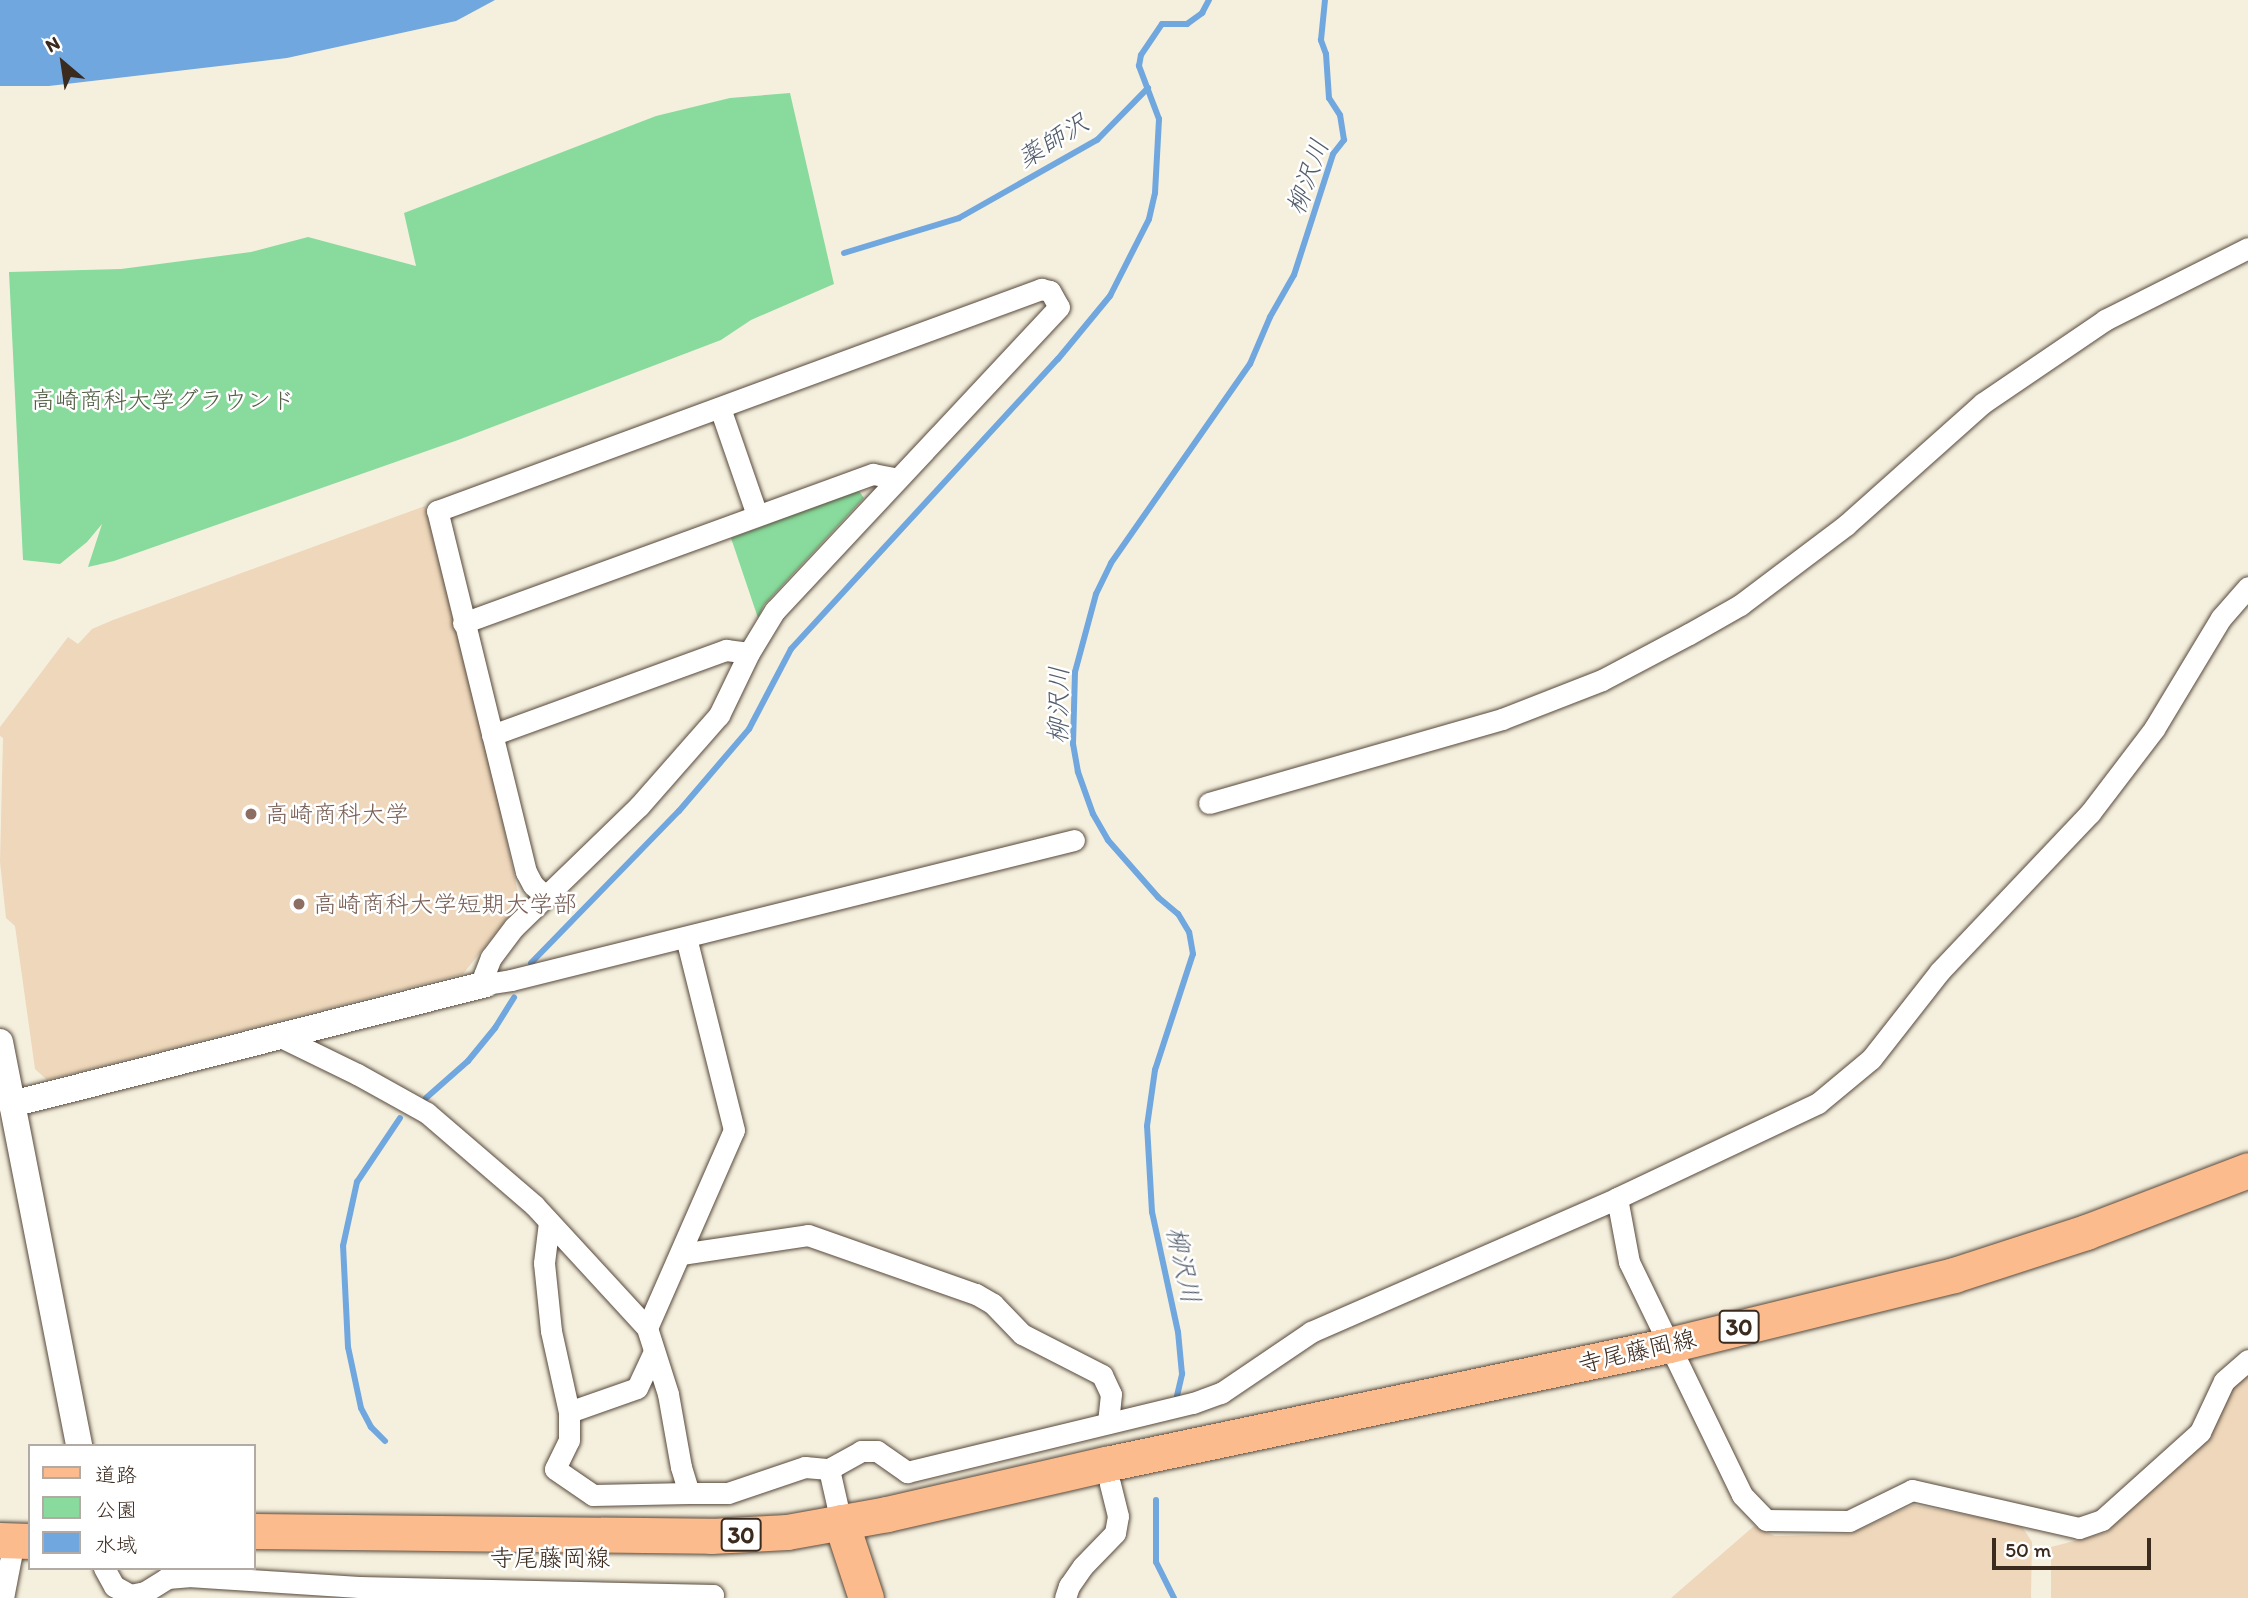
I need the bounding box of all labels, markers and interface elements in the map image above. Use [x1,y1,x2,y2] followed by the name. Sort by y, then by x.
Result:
[28,28,98,98] north arrow
[41,31,64,57] text: N
[1012,107,1094,175] water label: 薬師沢
[1280,135,1336,219] water label: 柳沢川
[31,386,295,414] park label: 高崎商科大学グラウンド
[1043,666,1075,744] water label: 柳沢川
[265,800,409,828] place label: 高崎商科大学
[243,806,259,822] marker: 高崎商科大学
[313,890,577,918] place label: 高崎商科大学短期大学部
[291,896,307,912] marker: 高崎商科大学短期大学部
[1160,1224,1206,1306] water label: 柳沢川
[1718,1308,1760,1346] road number: 30
[1575,1323,1699,1379] street label: 寺尾藤岡線
[28,1444,256,1570] legend
[95,1462,137,1487] text: 道路
[95,1497,137,1522] text: 公園
[720,1516,762,1554] road number: 30
[1996,1524,2155,1568] scale bar
[95,1532,137,1557] text: 水域
[2005,1537,2051,1562] text: 50 m
[490,1544,610,1572] street label: 寺尾藤岡線

